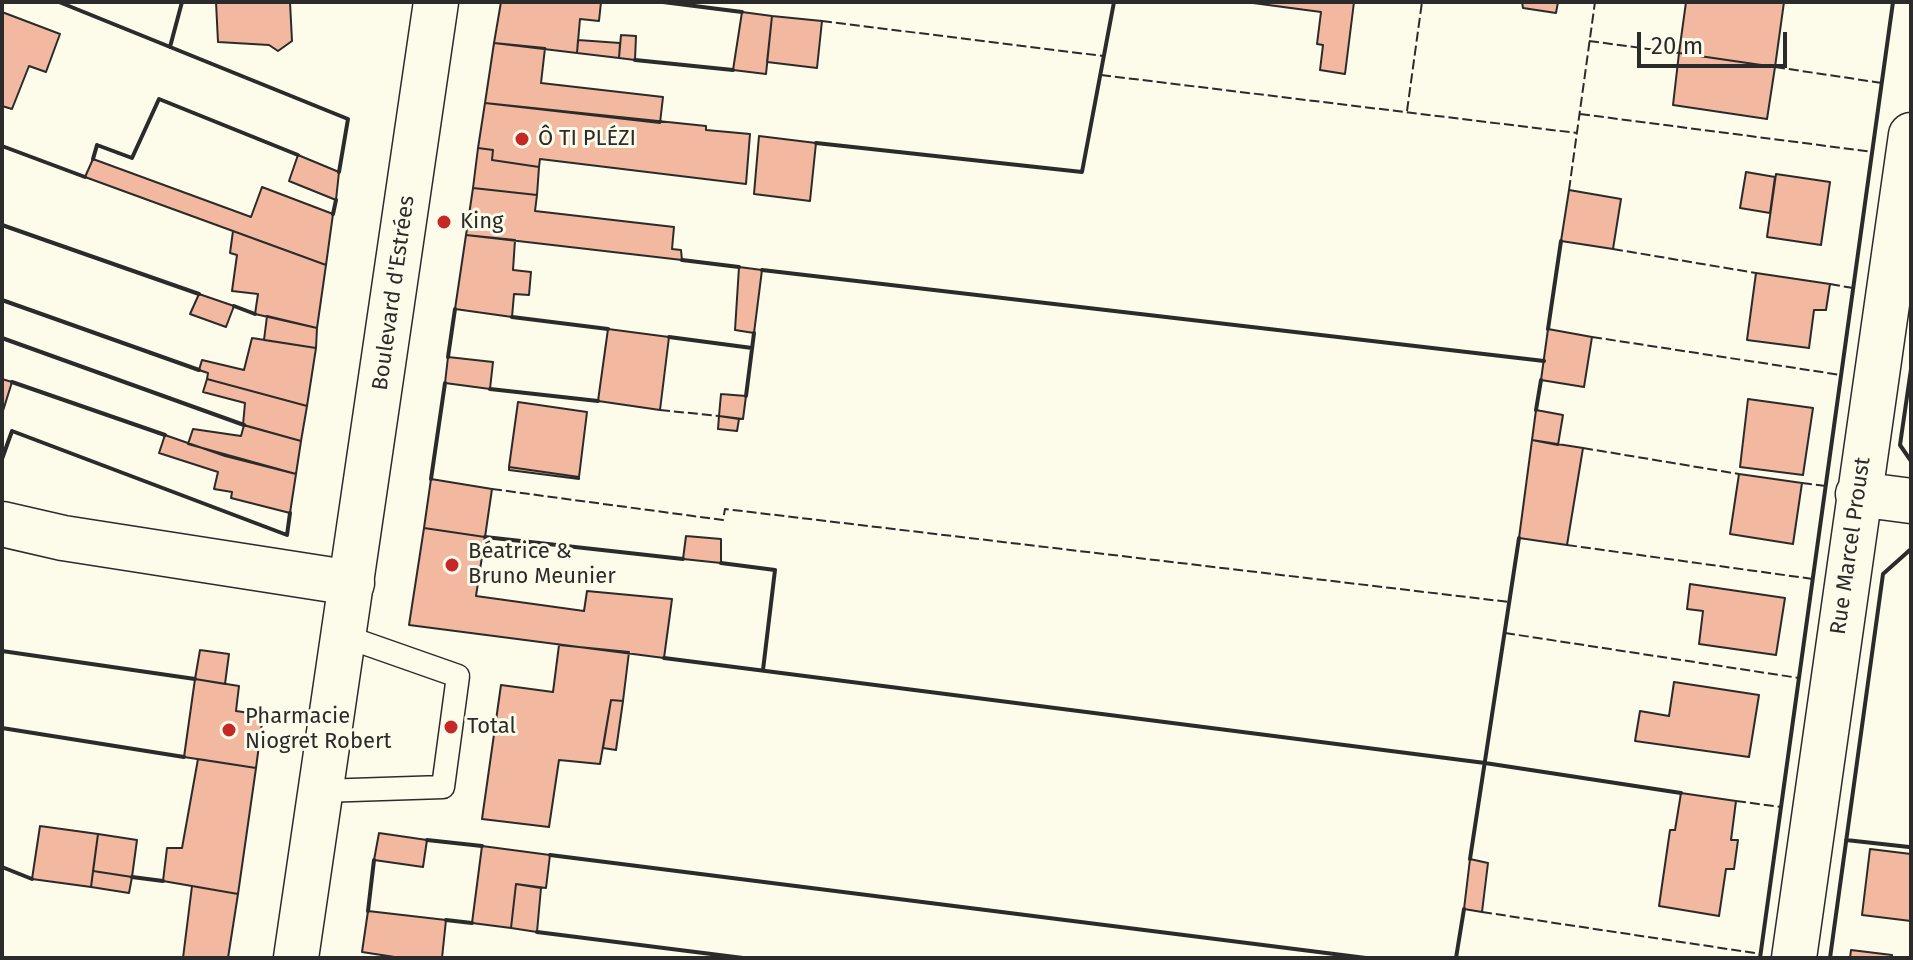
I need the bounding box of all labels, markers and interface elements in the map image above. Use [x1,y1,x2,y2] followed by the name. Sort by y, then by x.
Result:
[1641,16,1791,66] scale bar
[1651,32,1703,60] text: 20 m
[538,126,636,152] place label: Ô TI PLÉZI
[513,130,531,148] marker: Ô TI PLÉZI
[367,194,421,392] street label: Boulevard d'Estrées
[460,209,503,235] place label: King
[435,213,453,231] marker: King
[1825,455,1877,637] street label: Rue Marcel Proust
[468,539,616,590] place label: Béatrice & Bruno Meunier
[443,556,461,574] marker: Béatrice & Bruno Meunier
[245,704,391,756] place label: Pharmacie Niogret Robert
[467,714,516,740] place label: Total
[442,718,460,736] marker: Total
[220,721,238,739] marker: Pharmacie Niogret Robert

